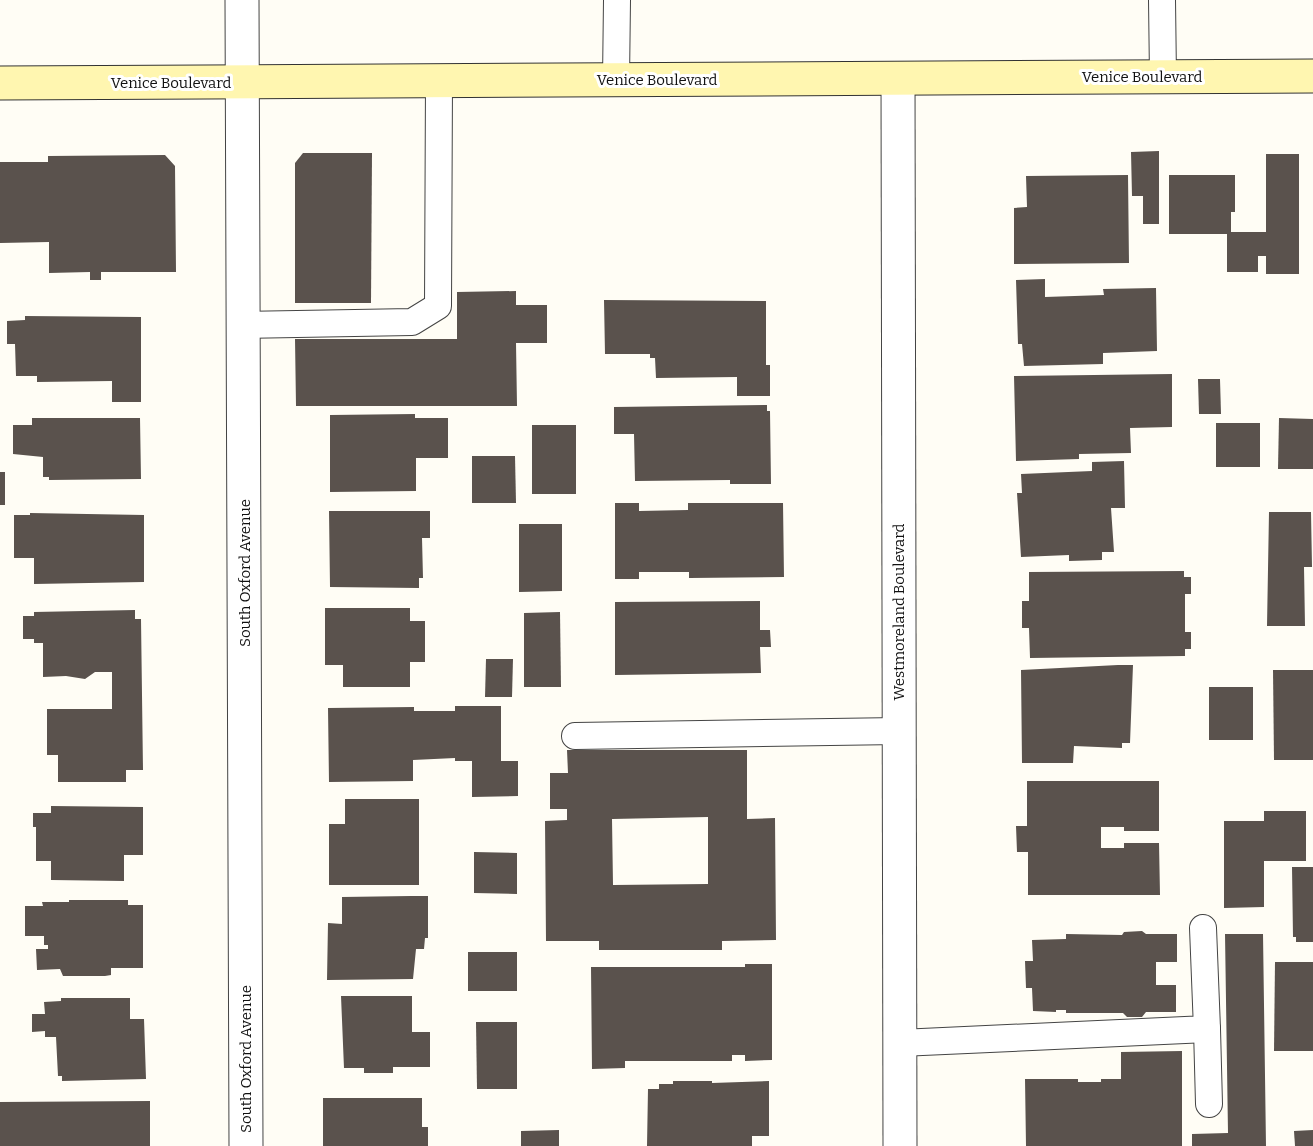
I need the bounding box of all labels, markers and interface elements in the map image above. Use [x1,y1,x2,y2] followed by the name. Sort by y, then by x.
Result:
[1082,68,1202,86] street label: Venice Boulevard
[597,71,717,89] street label: Venice Boulevard
[111,74,231,92] street label: Venice Boulevard
[236,499,254,647] street label: South Oxford Avenue
[890,523,908,700] street label: Westmoreland Boulevard
[237,985,255,1133] street label: South Oxford Avenue

